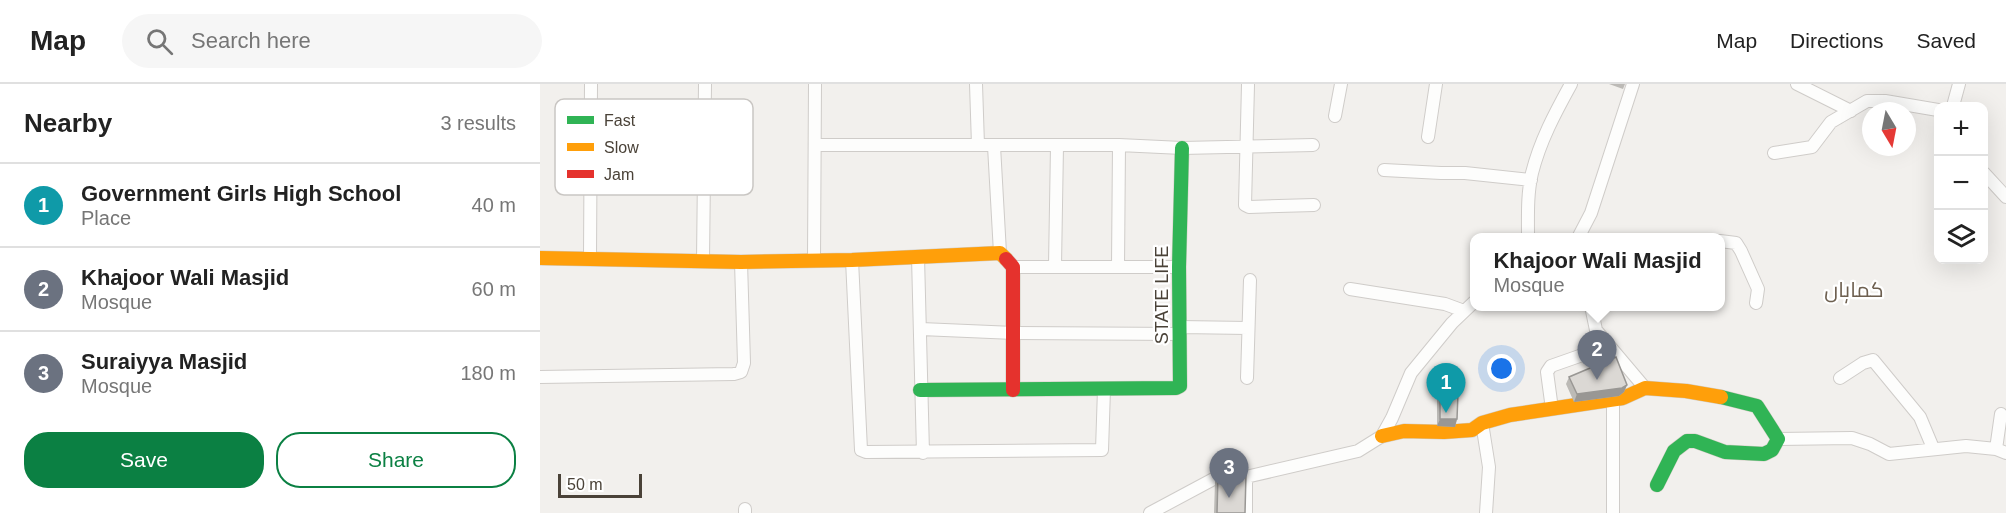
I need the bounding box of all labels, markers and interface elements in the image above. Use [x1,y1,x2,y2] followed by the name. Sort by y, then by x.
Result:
[122,14,542,68] search box
[30,25,86,56] text: Map
[143,25,176,58] icon: search
[191,28,311,53] text: Search here
[1716,29,1757,52] text: Map
[1790,29,1883,52] text: Directions
[1916,29,1976,52] text: Saved
[555,99,753,195] legend
[1862,102,1916,156] north arrow
[1934,102,1988,264] map controls
[1934,102,1988,156] button: +
[24,108,112,138] text: Nearby
[440,112,516,134] text: 3 results
[604,112,636,129] text: Fast
[604,139,639,156] text: Slow
[1934,156,1988,210] button: −
[604,166,634,183] text: Jam
[81,181,401,206] text: Government Girls High School
[38,194,49,216] text: 1
[472,194,516,216] text: 40 m
[81,207,131,229] text: Place
[1934,210,1988,264] button: layers
[1470,233,1725,311] popup
[1152,246,1172,344] street label: STATE LIFE
[1493,248,1702,273] text: Khajoor Wali Masjid
[81,265,289,290] text: Khajoor Wali Masjid
[1493,274,1565,296] text: Mosque
[38,278,49,300] text: 2
[472,278,516,300] text: 60 m
[1824,278,1884,304] district label: کماہاں
[81,291,152,313] text: Mosque
[1578,330,1616,380] pin: 2
[81,349,247,374] text: Suraiyya Masjid
[1487,354,1516,383] your location
[38,362,49,384] text: 3
[460,362,516,384] text: 180 m
[1426,364,1466,413] pin: 1
[81,375,152,397] text: Mosque
[24,432,264,488] button: Save
[276,432,516,488] button: Share
[1210,448,1248,498] pin: 3
[558,471,642,498] scale bar
[567,476,603,493] text: 50 m

